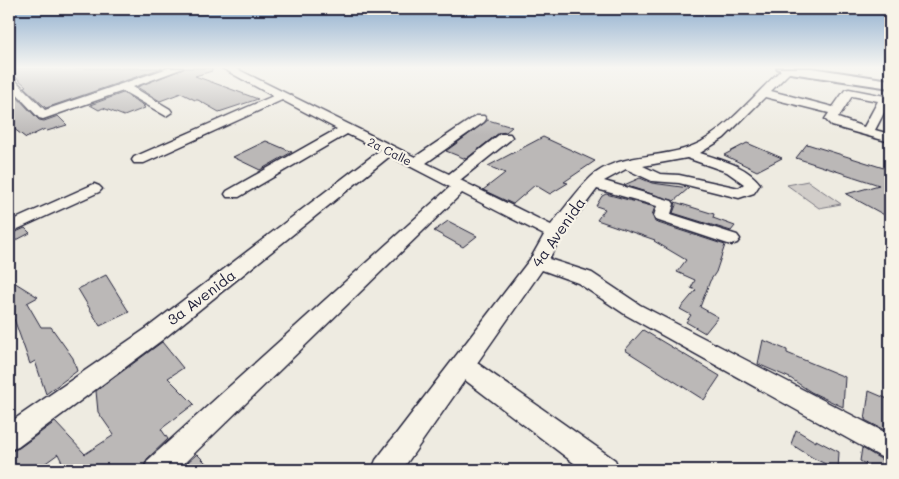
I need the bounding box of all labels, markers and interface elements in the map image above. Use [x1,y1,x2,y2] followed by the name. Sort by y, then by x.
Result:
[365,133,415,169] street label: 2a Calle
[527,193,589,271] street label: 4a Avenida
[163,265,239,329] street label: 3a Avenida

